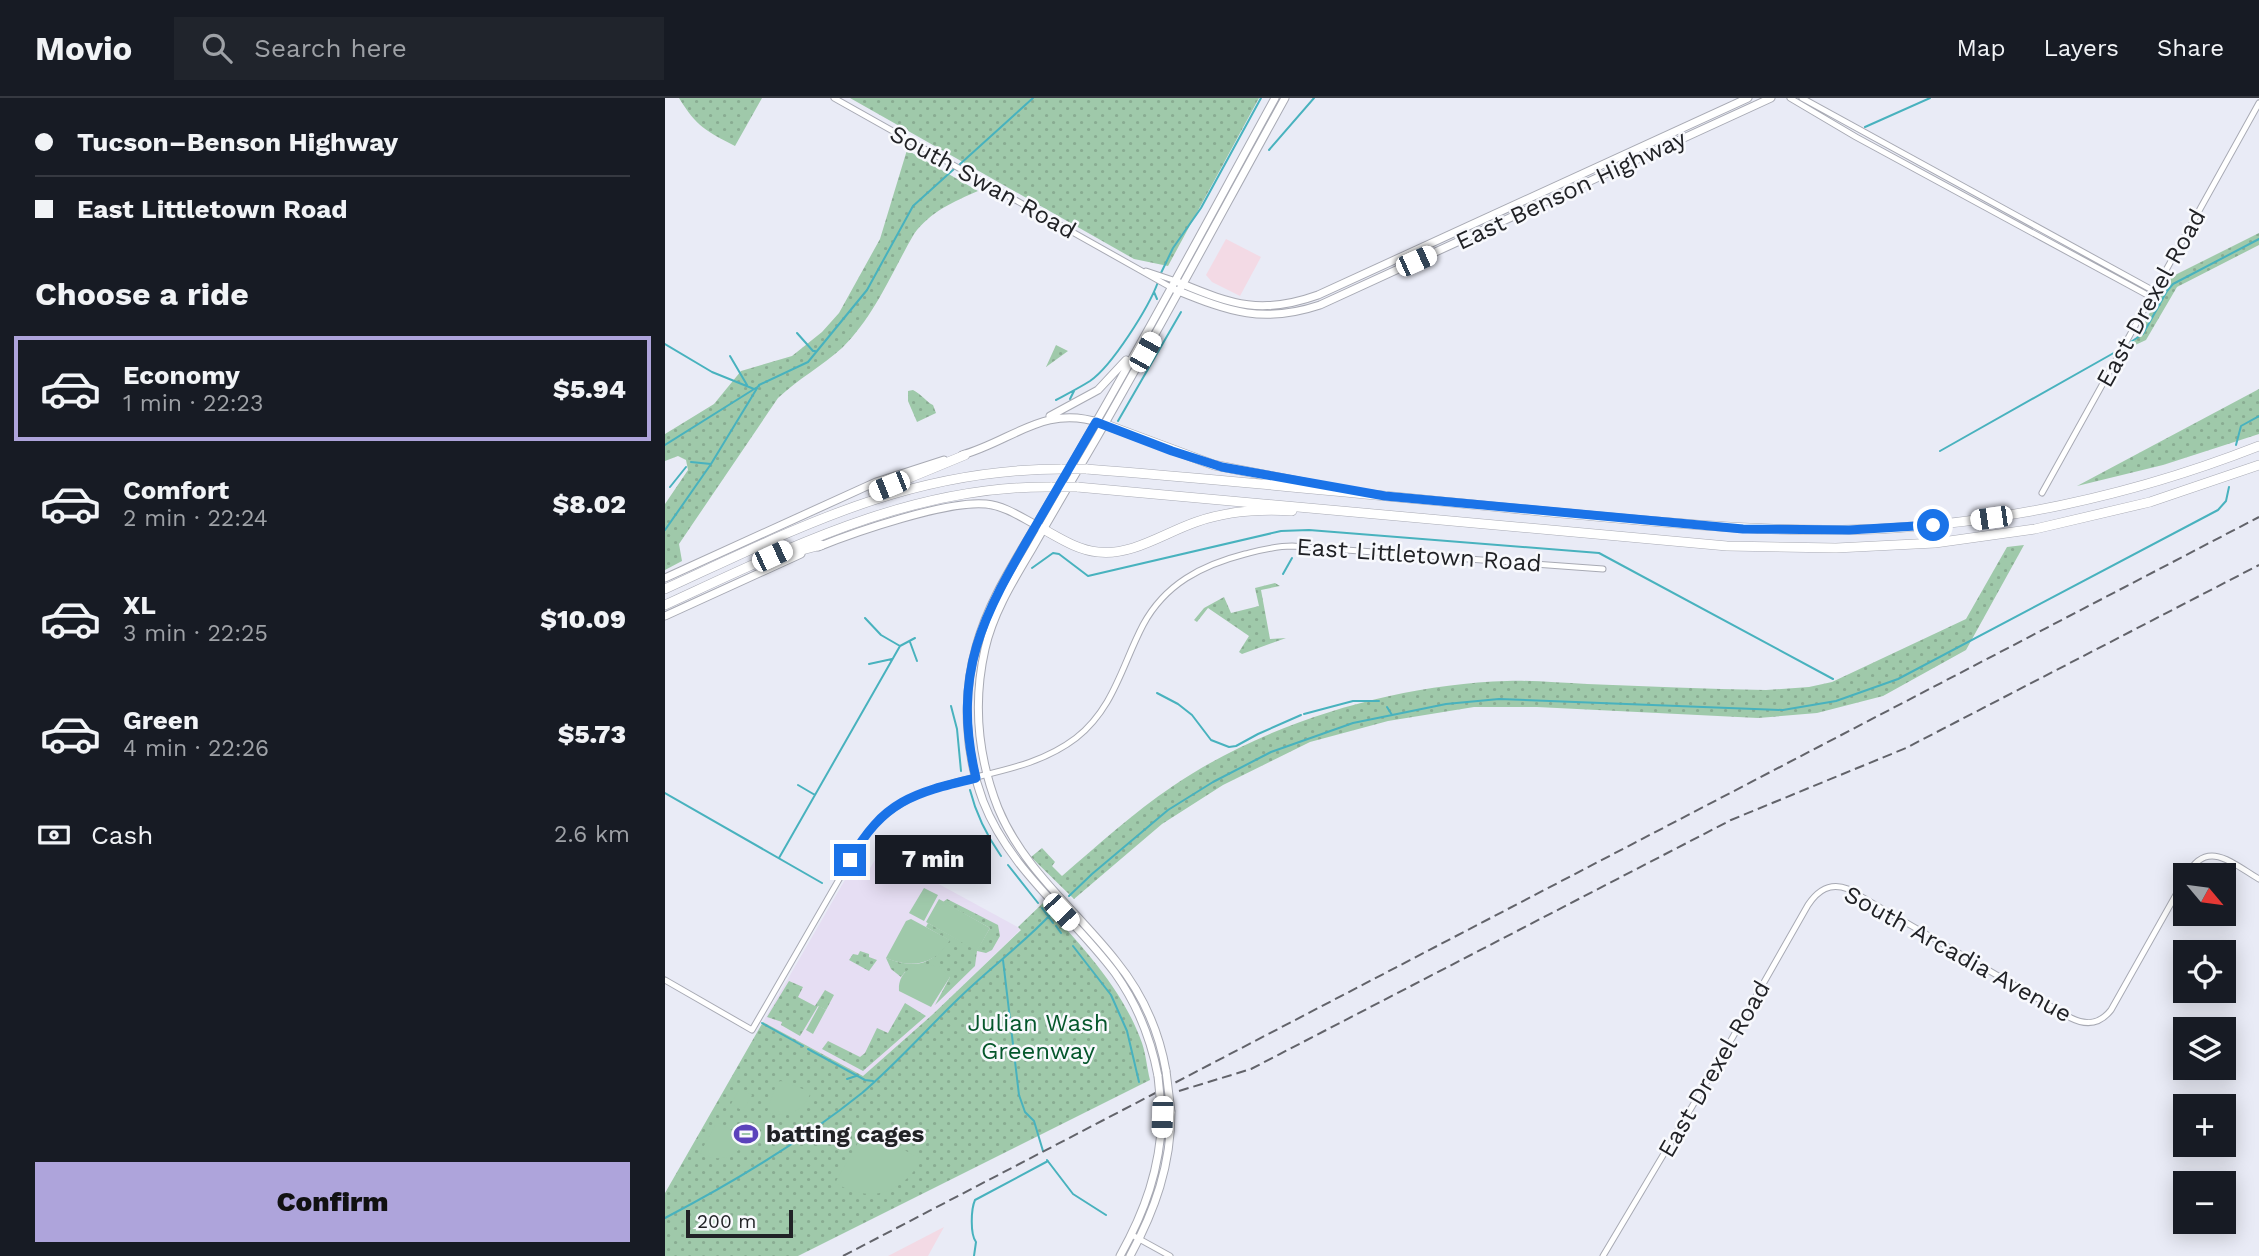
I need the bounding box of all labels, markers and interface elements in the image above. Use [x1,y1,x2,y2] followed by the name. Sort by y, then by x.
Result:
[174,17,664,80] search box
[35,29,132,68] text: Movio
[198,29,236,67] icon: search
[254,33,407,63] text: Search here
[1957,34,2005,62] text: Map
[2043,34,2119,62] text: Layers
[2157,34,2224,62] text: Share
[885,119,1081,245] street label: South Swan Road
[1451,124,1691,256] street label: East Benson Highway
[77,127,398,157] text: Tucson–Benson Highway
[77,194,348,224] text: East Littletown Road
[2090,204,2212,392] street label: East Drexel Road
[1393,243,1440,279] car
[35,275,249,313] text: Choose a ride
[1126,329,1165,375] car
[39,357,102,420] icon: car
[123,360,240,390] text: Economy
[553,374,626,404] text: $5.94
[123,390,263,417] text: 1 min · 22:23
[866,468,913,504] car
[39,472,102,535] icon: car
[123,475,229,505] text: Comfort
[553,489,626,519] text: $8.02
[123,505,268,532] text: 2 min · 22:24
[1969,505,2014,531] car
[1917,509,1949,541] route start
[1295,532,1543,578] street label: East Littletown Road
[749,538,796,574] car
[39,587,102,650] icon: car
[123,590,156,620] text: XL
[540,604,626,634] text: $10.09
[123,620,268,647] text: 3 min · 22:25
[39,702,102,765] icon: car
[123,705,199,735] text: Green
[558,719,626,749] text: $5.73
[123,735,269,762] text: 4 min · 22:26
[35,816,73,854] icon: cash
[91,820,153,850] text: Cash
[554,821,630,848] text: 2.6 km
[875,836,990,884] callout: 7 min
[834,844,866,876] route end
[902,846,964,873] text: 7 min
[2173,863,2237,926] north arrow
[2173,863,2236,1234] map controls
[1839,880,2077,1028] street label: South Arcadia Avenue
[1039,889,1084,935] car
[2173,940,2236,1003] button: locate
[1652,976,1776,1162] street label: East Drexel Road
[967,1009,1109,1065] park label: Julian Wash Greenway
[2173,1017,2236,1080] button: layers
[2173,1094,2236,1157] button: +
[1151,1096,1174,1138] car
[732,1120,760,1148] sports icon: batting cages
[766,1120,925,1148] place label: batting cages
[35,1162,630,1242] button: Confirm
[2173,1171,2236,1234] button: −
[686,1207,793,1239] scale bar
[697,1210,756,1233] text: 200 m

